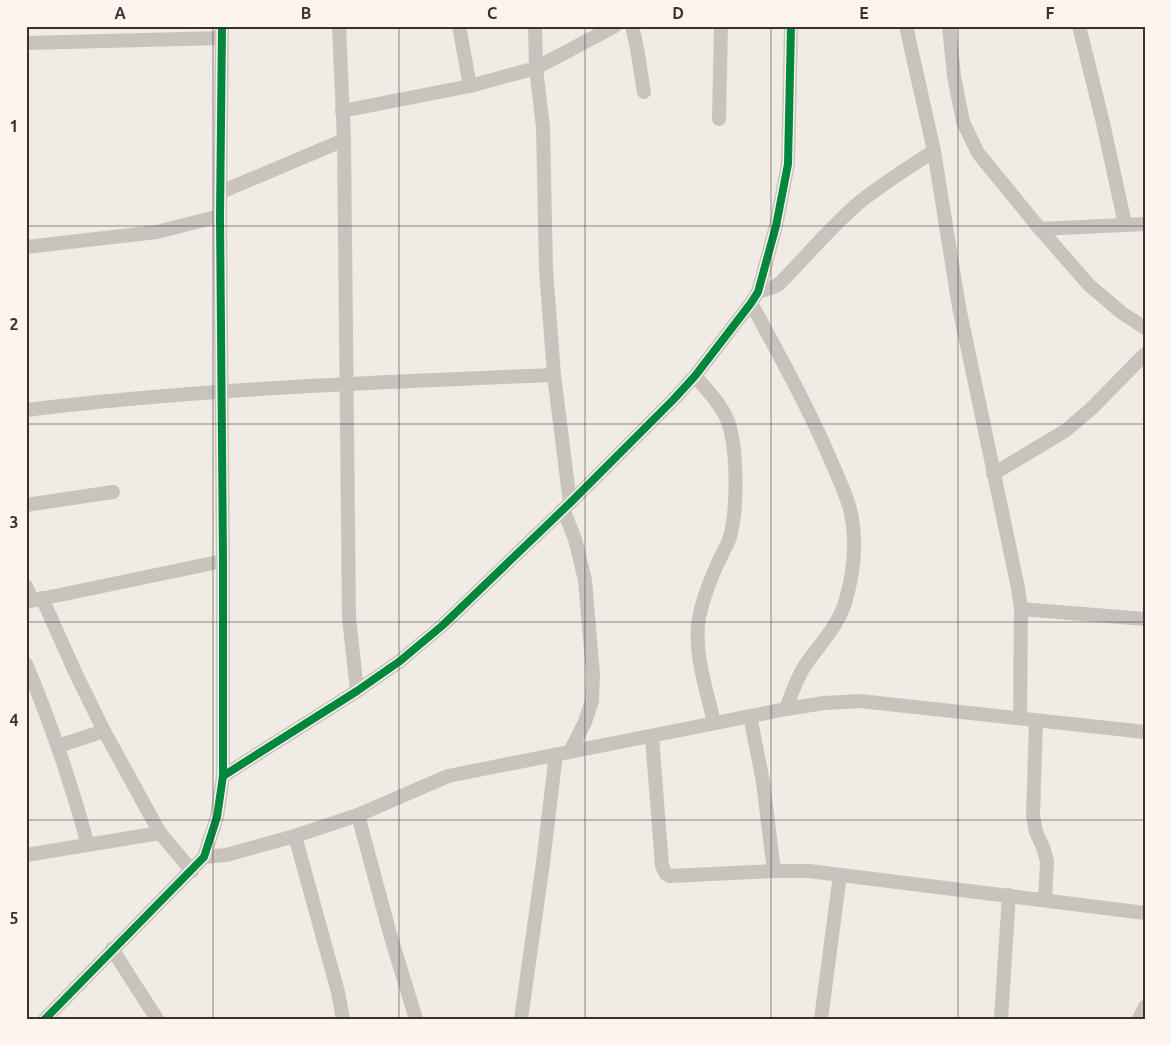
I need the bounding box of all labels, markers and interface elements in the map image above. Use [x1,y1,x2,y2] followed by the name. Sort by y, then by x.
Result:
[114,4,126,22] text: A
[301,4,311,22] text: B
[487,4,497,22] text: C
[672,4,684,22] text: D
[859,4,869,22] text: E
[1046,4,1055,22] text: F
[9,117,19,135] text: 1
[9,315,19,333] text: 2
[9,513,19,531] text: 3
[9,711,19,729] text: 4
[9,909,19,927] text: 5

